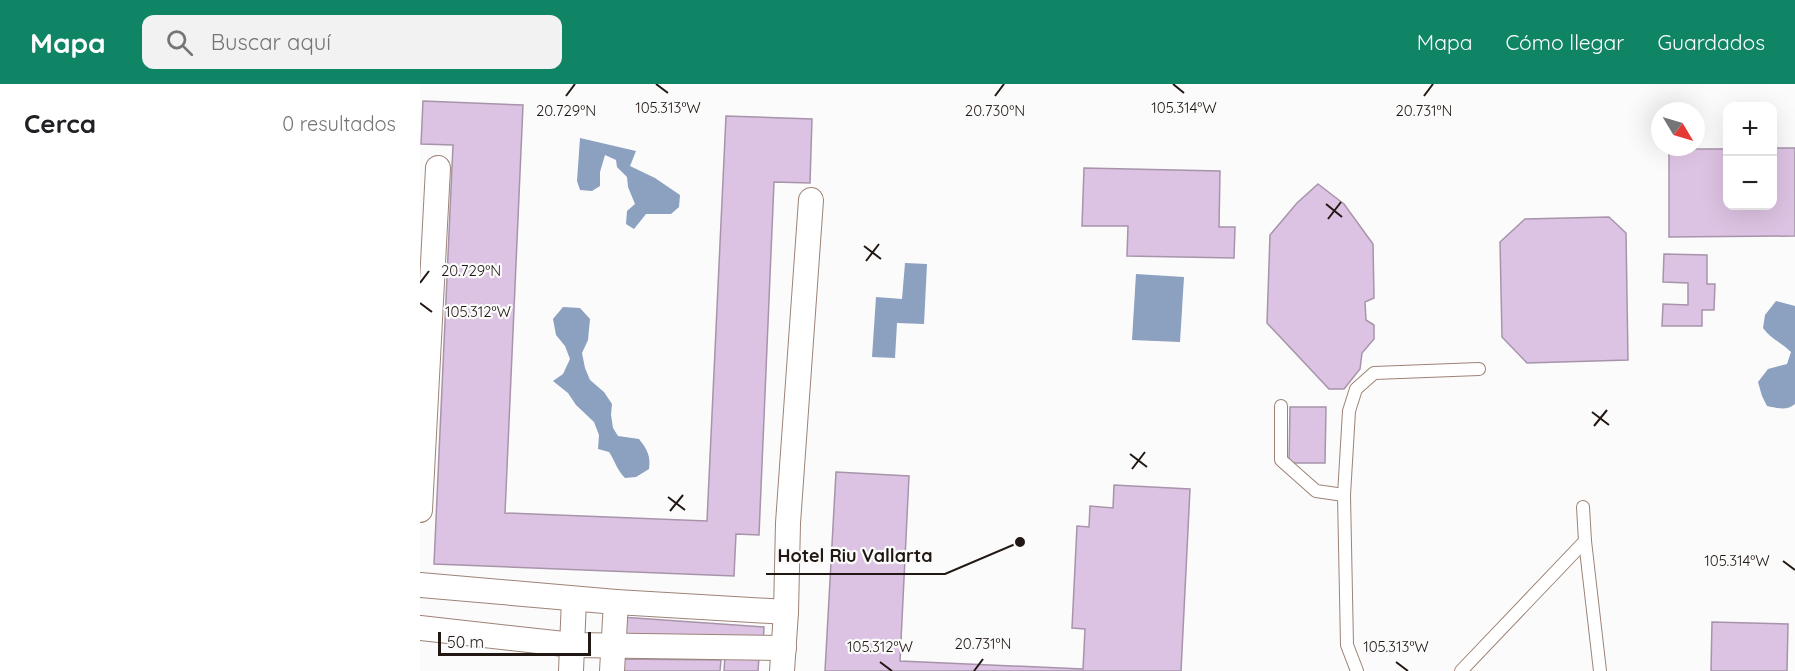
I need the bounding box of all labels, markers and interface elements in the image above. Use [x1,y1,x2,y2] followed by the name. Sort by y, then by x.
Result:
[142,15,562,69] search box
[30,25,106,60] text: Mapa
[163,26,196,59] icon: search
[211,28,331,56] text: Buscar aquí
[1417,29,1472,55] text: Mapa
[1505,29,1624,55] text: Cómo llegar
[1657,29,1765,55] text: Guardados
[635,98,701,117] text: 105.313°W
[1151,98,1217,117] text: 105.314°W
[536,101,596,120] text: 20.729°N
[965,101,1025,120] text: 20.730°N
[1396,101,1452,120] text: 20.731°N
[1651,102,1705,156] north arrow
[1723,102,1777,210] map controls
[1723,102,1777,156] button: +
[24,107,96,140] text: Cerca
[282,111,396,136] text: 0 resultados
[1723,156,1777,210] button: −
[441,261,501,280] text: 20.729°N
[445,302,512,321] text: 105.312°W
[766,538,945,574] callout: Hotel Riu Vallarta
[778,544,932,567] text: Hotel Riu Vallarta
[1704,551,1770,570] text: 105.314°W
[438,629,591,656] scale bar
[447,632,484,652] text: 50 m
[955,634,1011,653] text: 20.731°N
[847,637,914,656] text: 105.312°W
[1363,637,1429,656] text: 105.313°W

